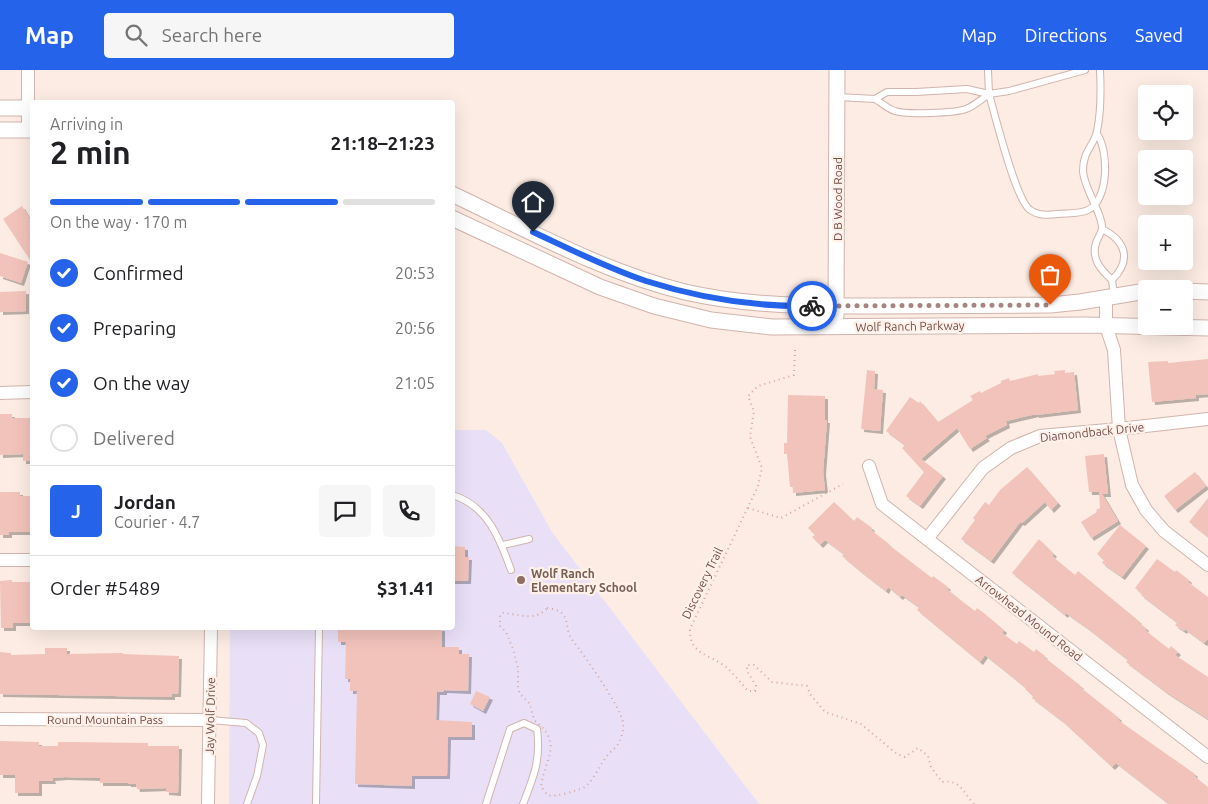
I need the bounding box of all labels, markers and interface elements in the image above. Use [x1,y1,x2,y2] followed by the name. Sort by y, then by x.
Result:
[104,13,454,58] search box
[122,21,150,49] icon: search
[25,22,74,49] text: Map
[162,24,262,46] text: Search here
[961,25,997,45] text: Map
[1025,25,1107,45] text: Directions
[1135,25,1183,45] text: Saved
[1138,85,1193,335] map controls
[1138,85,1193,140] button: locate
[50,115,123,133] text: Arriving in
[330,132,435,154] text: 21:18–21:23
[50,134,131,170] text: 2 min
[1138,150,1193,205] button: layers
[831,157,844,241] street label: D B Wood Road
[512,181,554,232] pin
[519,188,547,216] icon: home
[50,213,187,231] text: On the way · 170 m
[1138,215,1193,270] button: +
[1029,254,1071,305] pin
[50,259,78,287] icon: check
[1036,261,1064,289] icon: bag
[93,262,184,284] text: Confirmed
[395,264,435,282] text: 20:53
[1138,280,1193,335] button: −
[787,281,837,331] courier
[798,292,826,320] icon: bike
[50,314,78,342] icon: check
[93,317,177,339] text: Preparing
[395,319,435,337] text: 20:56
[855,319,965,333] street label: Wolf Ranch Parkway
[50,369,78,397] icon: check
[93,372,190,394] text: On the way
[395,374,435,392] text: 21:05
[1039,420,1145,444] street label: Diamondback Drive
[93,427,175,449] text: Delivered
[319,485,371,537] button: chat
[383,485,435,537] button: phone
[114,491,176,513] text: Jordan
[71,500,81,522] text: J
[114,513,200,531] text: Courier · 4.7
[679,545,725,621] street label: Discovery Trail
[531,567,637,594] place label: Wolf Ranch Elementary School
[973,572,1085,664] street label: Arrowhead Mound Road
[515,574,527,586] marker: Wolf Ranch Elementary School
[50,577,160,599] text: Order #5489
[377,577,435,599] text: $31.41
[203,677,217,755] street label: Jay Wolf Drive
[47,713,163,726] street label: Round Mountain Pass

